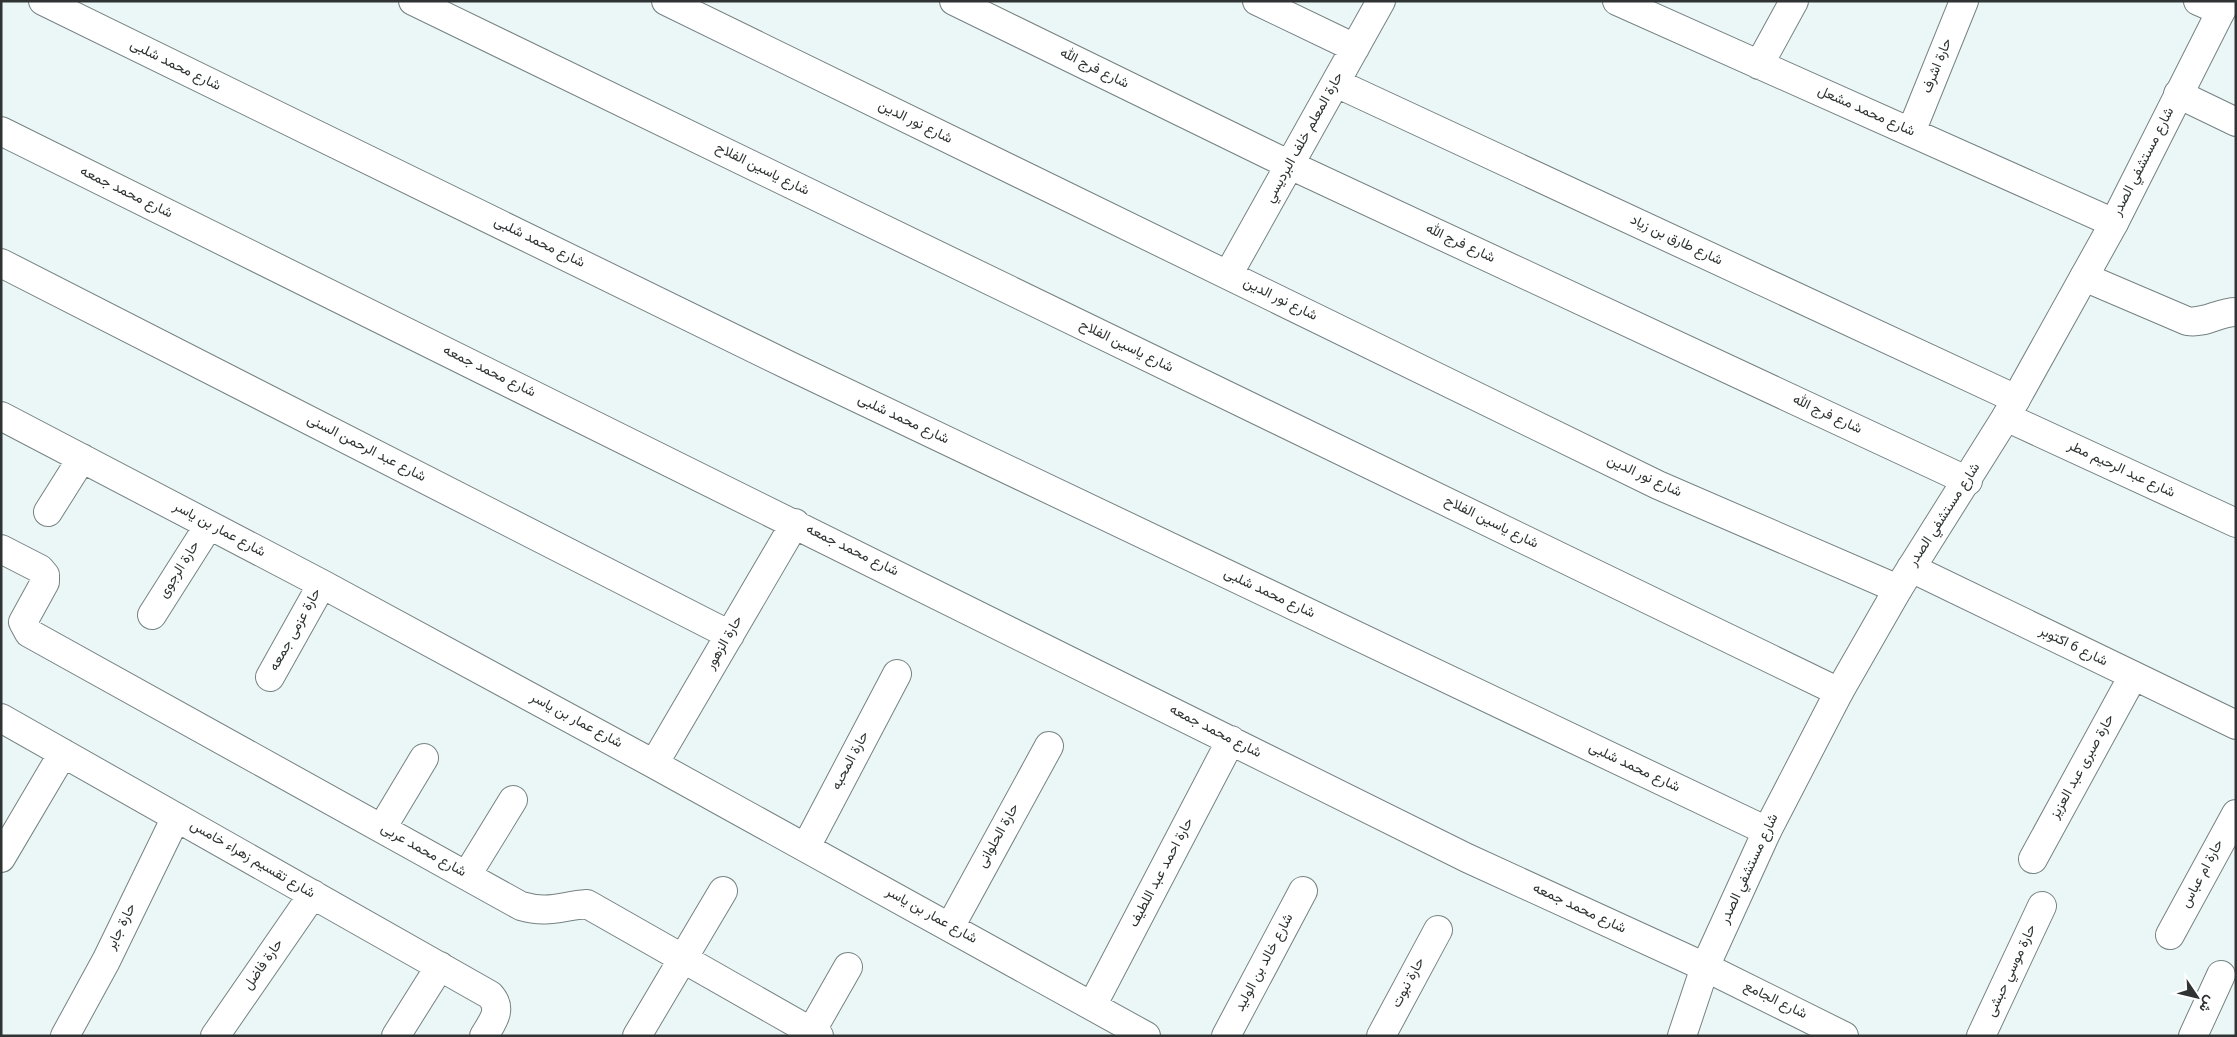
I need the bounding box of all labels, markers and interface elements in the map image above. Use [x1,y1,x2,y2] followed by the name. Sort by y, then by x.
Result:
[126,34,224,98] street label: شارع محمد شلبى
[1917,35,1959,97] street label: حارة اشرف
[1056,43,1132,95] street label: شارع فرج الله
[1260,69,1350,207] street label: حارة المعلم خلف البرديسي
[1814,81,1918,143] street label: شارع محمد مشعل
[874,95,956,151] street label: شارع نور الدين
[2107,104,2181,221] street label: شارع مستشفي الصدر
[711,138,813,202] street label: شارع ياسين الفلاح
[76,161,176,225] street label: شارع محمد جمعه
[1626,210,1726,272] street label: شارع طارق بن زياد
[490,211,588,275] street label: شارع محمد شلبى
[1422,218,1498,270] street label: شارع فرج الله
[1239,272,1321,328] street label: شارع نور الدين
[1075,315,1177,379] street label: شارع ياسين الفلاح
[439,340,539,404] street label: شارع محمد جمعه
[854,389,952,451] street label: شارع محمد شلبى
[1789,389,1865,441] street label: شارع فرج الله
[303,409,429,489] street label: شارع عبد الرحمن السنى
[2063,435,2178,505] street label: شارع عبد الرحيم مطر
[1603,450,1685,504] street label: شارع نور الدين
[1903,459,1987,572] street label: شارع مستشفي الصدر
[1440,491,1542,555] street label: شارع ياسين الفلاح
[168,496,269,564] street label: شارع عمار بن ياسر
[802,519,902,583] street label: شارع محمد جمعه
[154,537,206,603] street label: حارة الرجوى
[1220,563,1318,625] street label: شارع محمد شلبى
[264,584,328,676] street label: حارة عزمى جمعه
[700,612,749,675] street label: حارة الزهور
[2034,620,2111,673] street label: شارع 6 اكتوبر
[525,687,626,755] street label: شارع عمار بن ياسر
[1165,699,1265,765] street label: شارع محمد جمعه
[2045,711,2121,824] street label: حارة صبرى عبد العزيز
[826,728,876,794] street label: حارة المحبه
[1585,737,1683,799] street label: شارع محمد شلبى
[972,800,1026,872] street label: حارة الحلوانى
[1714,810,1785,929] street label: شارع مستشفي الصدر
[1124,814,1200,932] street label: حارة احمد عبد اللطيف
[185,815,319,905] street label: شارع تقسيم زهراء خامس
[376,818,470,884] street label: شارع محمد عربى
[2176,836,2230,912] street label: حارة ام عباس
[1529,878,1629,940] street label: شارع محمد جمعه
[880,881,981,950] street label: شارع عمار بن ياسر
[101,900,143,955] street label: حارة جابر
[1230,910,1300,1016] street label: شارع خالد بن الوليد
[1981,921,2043,1021] street label: حارة موسي حبشى
[238,935,290,995] street label: حارة فاضل
[1387,954,1431,1012] street label: حارة نبوت
[2172,972,2222,1022] north arrow
[1739,976,1811,1026] street label: شارع الجامع
[2192,990,2220,1017] text: ش

